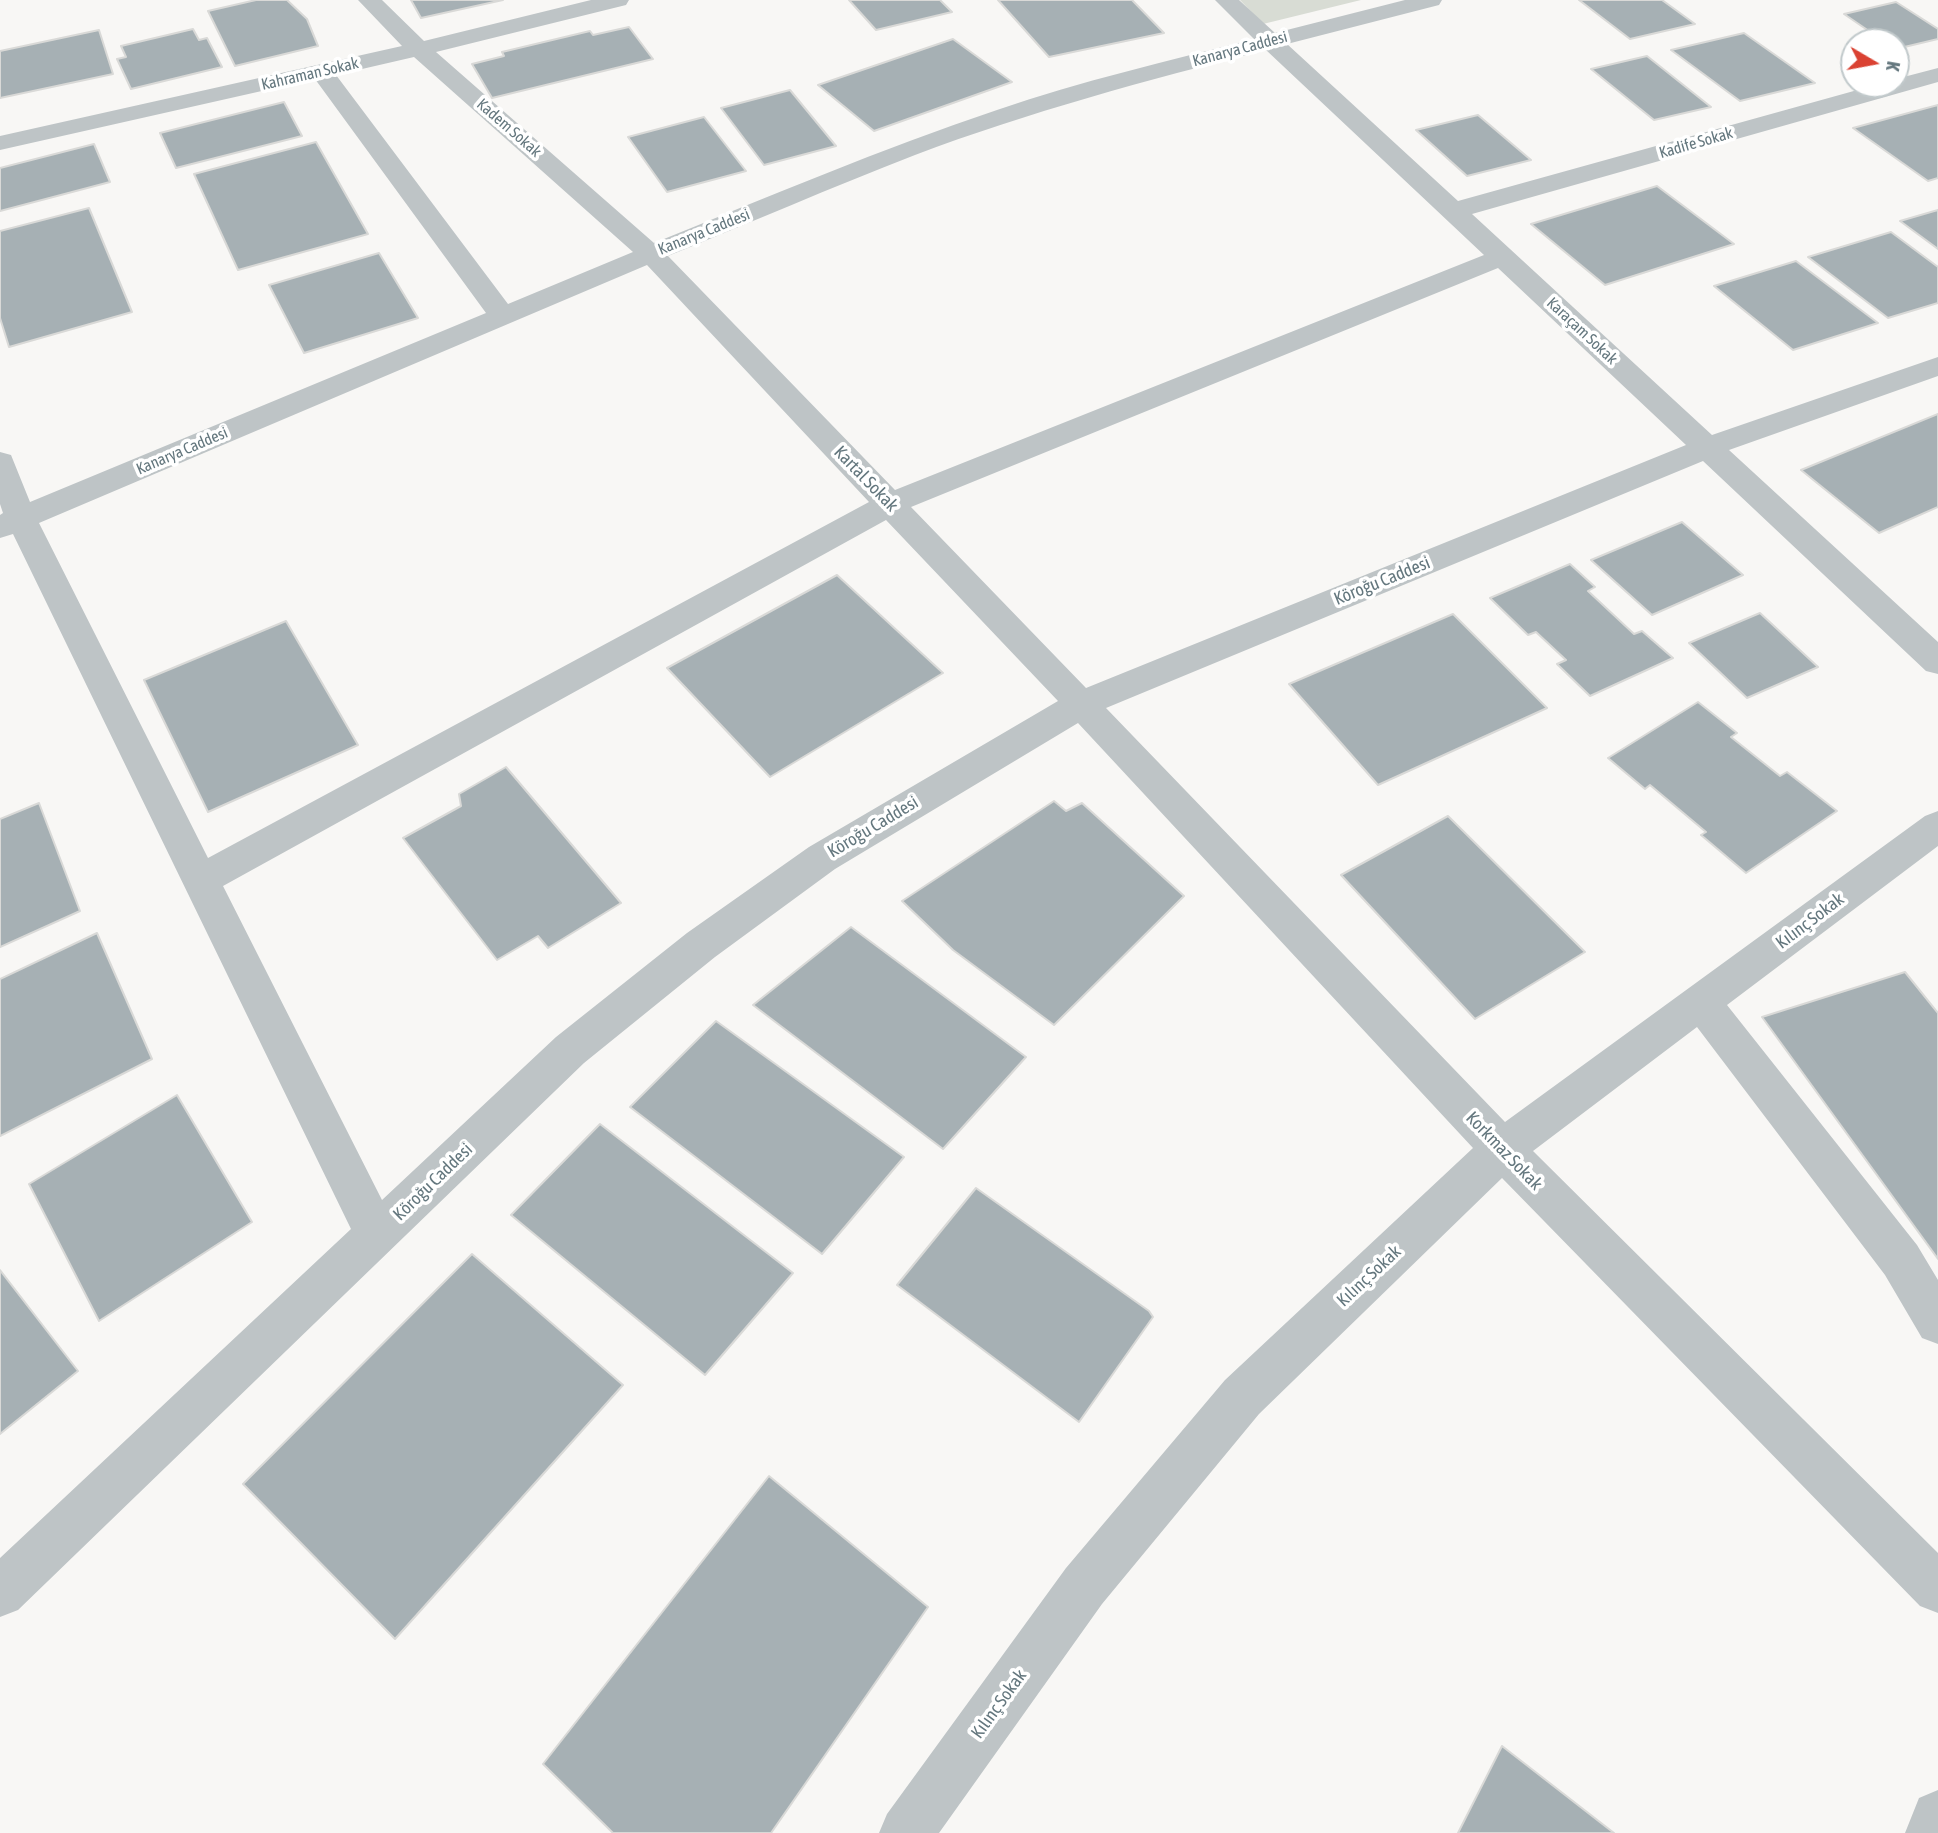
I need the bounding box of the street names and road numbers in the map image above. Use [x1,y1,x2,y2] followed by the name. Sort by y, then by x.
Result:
[1191,27,1289,71] street label: Kanarya Caddesi
[259,53,361,95] street label: Kahraman Sokak
[473,95,545,161] street label: Kadem Sokak
[1657,123,1735,163] street label: Kadife Sokak
[655,205,753,259] street label: Kanarya Caddesi
[1543,293,1621,369] street label: Karaçam Sokak
[133,423,231,479] street label: Kanarya Caddesi
[829,442,903,516] street label: Kartal Sokak
[1331,552,1433,610] street label: Köroğu Caddesi
[824,792,922,862] street label: Köroğu Caddesi
[1772,888,1848,954] street label: Kılınç Sokak
[1461,1107,1547,1195] street label: Korkmaz Sokak
[389,1139,477,1225] street label: Köroğu Caddesi
[1332,1241,1406,1311] street label: Kılınç Sokak
[967,1665,1031,1743] street label: Kılınç Sokak

